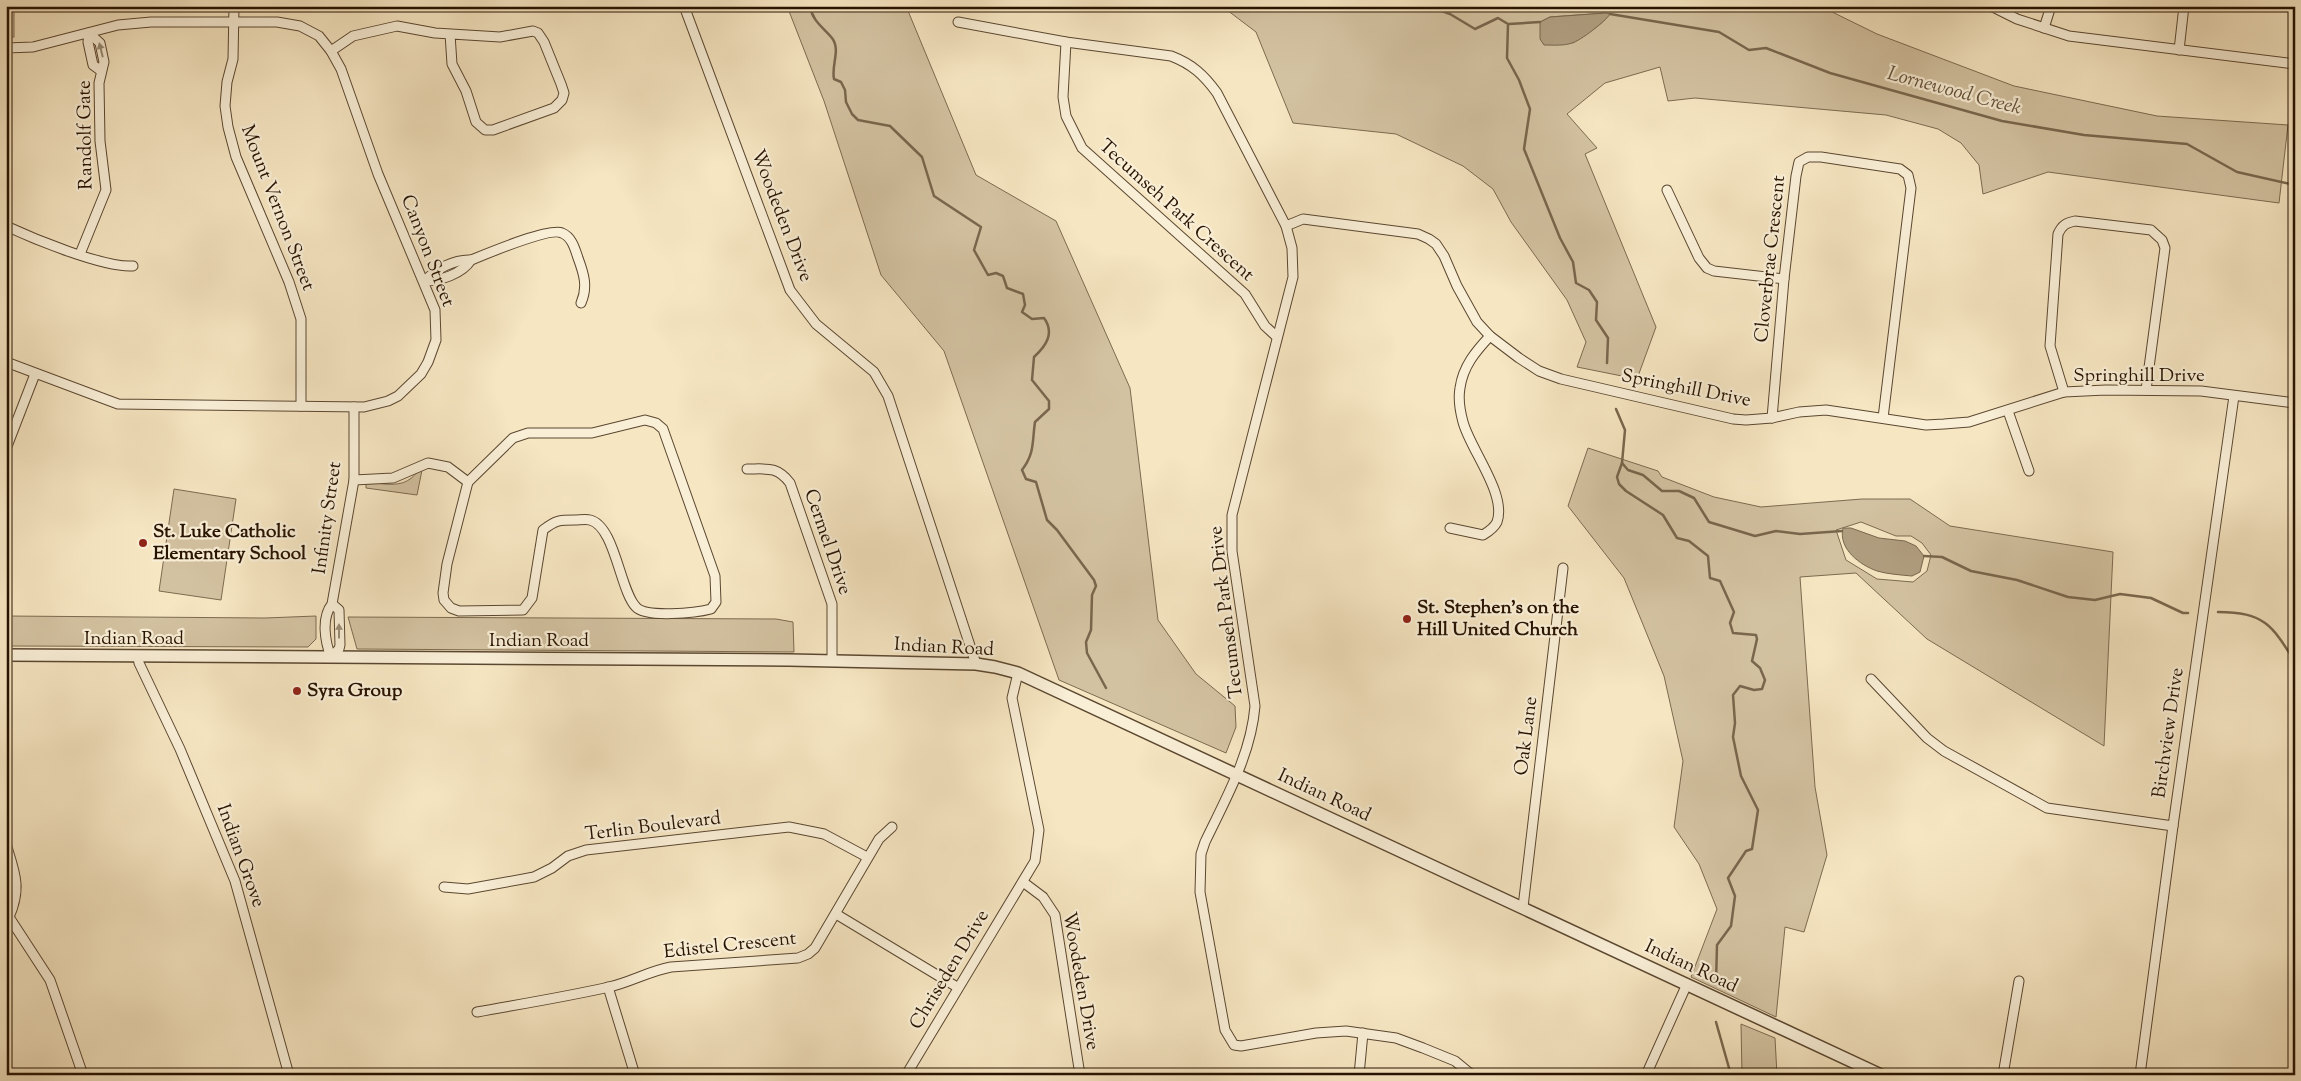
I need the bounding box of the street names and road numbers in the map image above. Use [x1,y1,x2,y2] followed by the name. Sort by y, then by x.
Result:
[72,80,100,190] street label: Randolf Gate
[233,121,321,295] street label: Mount Vernon Street
[1092,134,1260,289] street label: Tecumseh Park Crescent
[743,146,819,286] street label: Woodeden Drive
[1749,174,1793,344] street label: Cloverbrae Crescent
[393,191,461,312] street label: Canyon Street
[1619,363,1753,415] street label: Springhill Drive
[2073,363,2205,390] street label: Springhill Drive
[307,459,349,576] street label: Infinity Street
[796,486,858,599] street label: Cermel Drive
[1203,524,1251,700] street label: Tecumseh Park Drive
[84,626,184,653] street label: Indian Road
[489,628,589,655] street label: Indian Road
[893,632,995,664] street label: Indian Road
[2146,666,2192,800] street label: Birchview Drive
[1509,695,1545,777] street label: Oak Lane
[1273,763,1375,830] street label: Indian Road
[209,801,271,912] street label: Indian Grove
[583,805,723,849] street label: Terlin Boulevard
[904,905,997,1035] street label: Chriseden Drive
[1055,910,1105,1052] street label: Woodeden Drive
[662,926,798,966] street label: Edistel Crescent
[1640,934,1742,1001] street label: Indian Road

